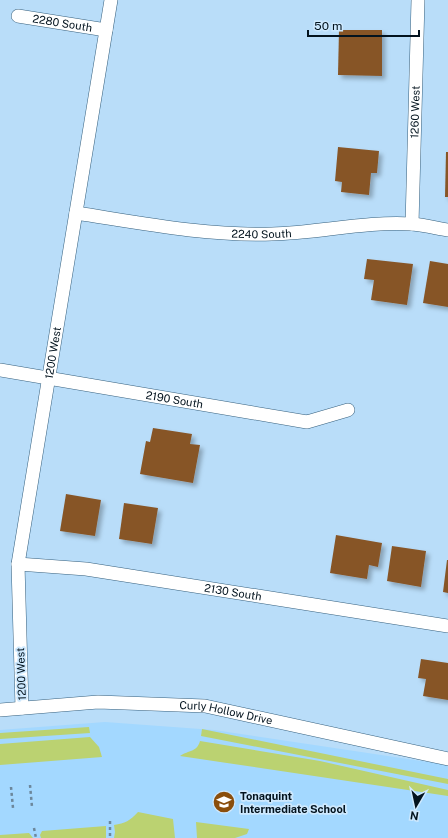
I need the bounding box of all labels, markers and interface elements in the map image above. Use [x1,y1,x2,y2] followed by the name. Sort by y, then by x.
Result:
[32,12,93,34] street label: 2280 South
[308,12,419,38] scale bar
[314,19,342,33] text: 50 m
[408,85,422,139] street label: 1260 West
[231,227,292,240] street label: 2240 South
[43,326,63,380] street label: 1200 West
[145,389,204,410] street label: 2190 South
[203,582,263,603] street label: 2130 South
[14,647,28,701] street label: 1200 West
[179,699,274,727] street label: Curly Hollow Drive
[396,786,436,826] north arrow
[211,789,237,815] school or university icon: Tonaquint Intermediate School
[240,790,347,815] place label: Tonaquint Intermediate School
[409,809,420,822] text: N

